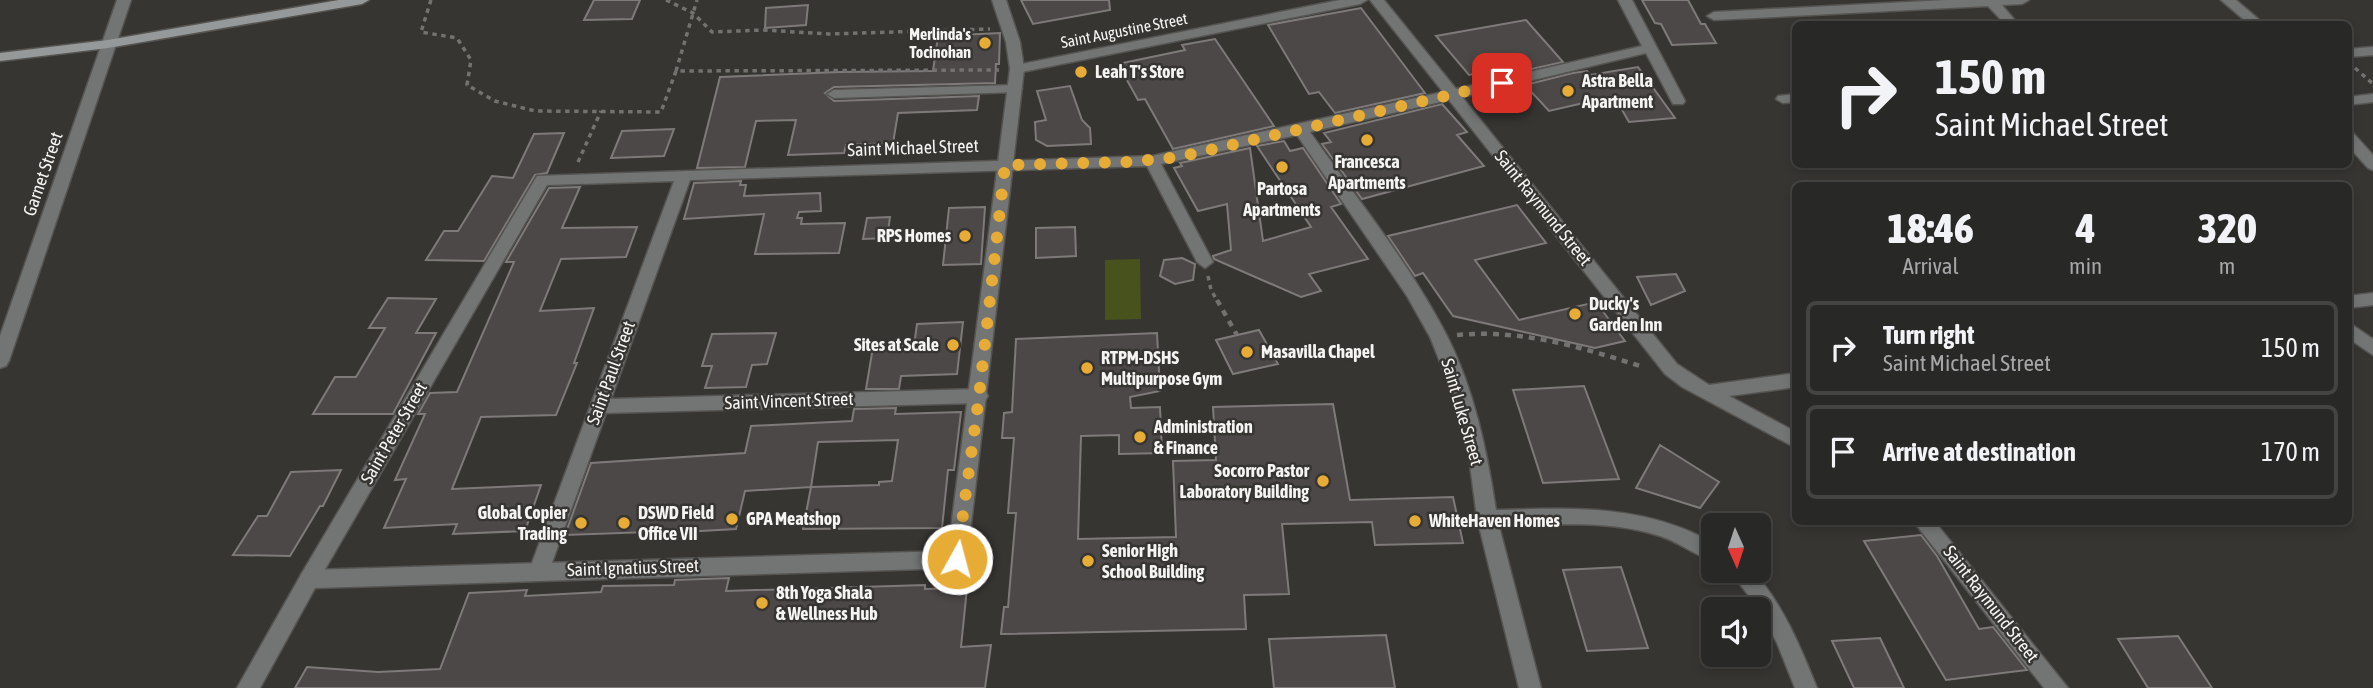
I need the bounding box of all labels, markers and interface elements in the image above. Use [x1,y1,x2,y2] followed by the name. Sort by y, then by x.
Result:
[1059,9,1190,52] street label: Saint Augustine Street
[909,25,971,61] place label: Merlinda's Tocinohan
[977,35,993,51] marker: Merlinda's Tocinohan
[1935,48,2046,104] text: 150 m
[1820,49,1911,140] icon: right
[1472,53,1532,113] pin
[1095,61,1184,82] place label: Leah T's Store
[1073,64,1089,80] marker: Leah T's Store
[1483,64,1521,102] icon: arrive
[1581,70,1654,112] place label: Astra Bella Apartment
[1560,83,1576,99] marker: Astra Bella Apartment
[1935,106,2168,143] text: Saint Michael Street
[18,129,67,219] street label: Garnet Street
[1359,132,1375,148] marker: Francesca Apartments
[847,135,979,160] street label: Saint Michael Street
[1491,146,1596,270] street label: Saint Raymund Street
[1327,151,1406,193] place label: Francesca Apartments
[1274,159,1290,175] marker: Partosa Apartments
[1242,178,1321,220] place label: Partosa Apartments
[1887,204,1974,252] text: 18:46
[2076,204,2095,252] text: 4
[2197,204,2257,252] text: 320
[877,225,952,246] place label: RPS Homes
[957,228,973,244] marker: RPS Homes
[1902,253,1959,279] text: Arrival
[2069,253,2102,279] text: min
[2219,253,2235,279] text: m
[1589,293,1662,335] place label: Ducky's Garden Inn
[1567,306,1583,322] marker: Ducky's Garden Inn
[582,318,639,427] street label: Saint Paul Street
[1883,320,1974,350] text: Turn right
[1824,329,1862,367] icon: right
[2261,333,2320,363] text: 150 m
[854,334,939,355] place label: Sites at Scale
[945,337,961,353] marker: Sites at Scale
[1261,341,1375,362] place label: Masavilla Chapel
[1239,344,1255,360] marker: Masavilla Chapel
[1101,347,1222,389] place label: RTPM-DSHS Multipurpose Gym
[1883,350,2051,376] text: Saint Michael Street
[1437,356,1488,468] street label: Saint Luke Street
[1079,360,1095,376] marker: RTPM-DSHS Multipurpose Gym
[356,378,431,487] street label: Saint Peter Street
[724,388,854,413] street label: Saint Vincent Street
[1153,416,1253,458] place label: Administration & Finance
[1132,429,1148,445] marker: Administration & Finance
[1824,433,1862,471] icon: arrive
[1883,437,2076,467] text: Arrive at destination
[2261,437,2320,467] text: 170 m
[1180,460,1310,502] place label: Socorro Pastor Laboratory Building
[1315,473,1331,489] marker: Socorro Pastor Laboratory Building
[478,502,568,544] place label: Global Copier Trading
[638,502,714,544] place label: DSWD Field Office VII
[746,508,841,529] place label: GPA Meatshop
[1428,510,1561,531] place label: WhiteHaven Homes
[724,511,740,527] marker: GPA Meatshop
[1407,513,1423,529] marker: WhiteHaven Homes
[1701,513,1771,583] north arrow
[1701,513,1771,667] map controls
[573,515,589,531] marker: Global Copier Trading
[616,515,632,531] marker: DSWD Field Office VII
[920,522,994,596] position arrow
[1102,540,1204,582] place label: Senior High School Building
[1939,541,2043,666] street label: Saint Raymund Street
[1080,553,1096,569] marker: Senior High School Building
[567,555,699,580] street label: Saint Ignatius Street
[776,582,878,624] place label: 8th Yoga Shala & Wellness Hub
[754,595,770,611] marker: 8th Yoga Shala & Wellness Hub
[1701,597,1771,667] button: sound

